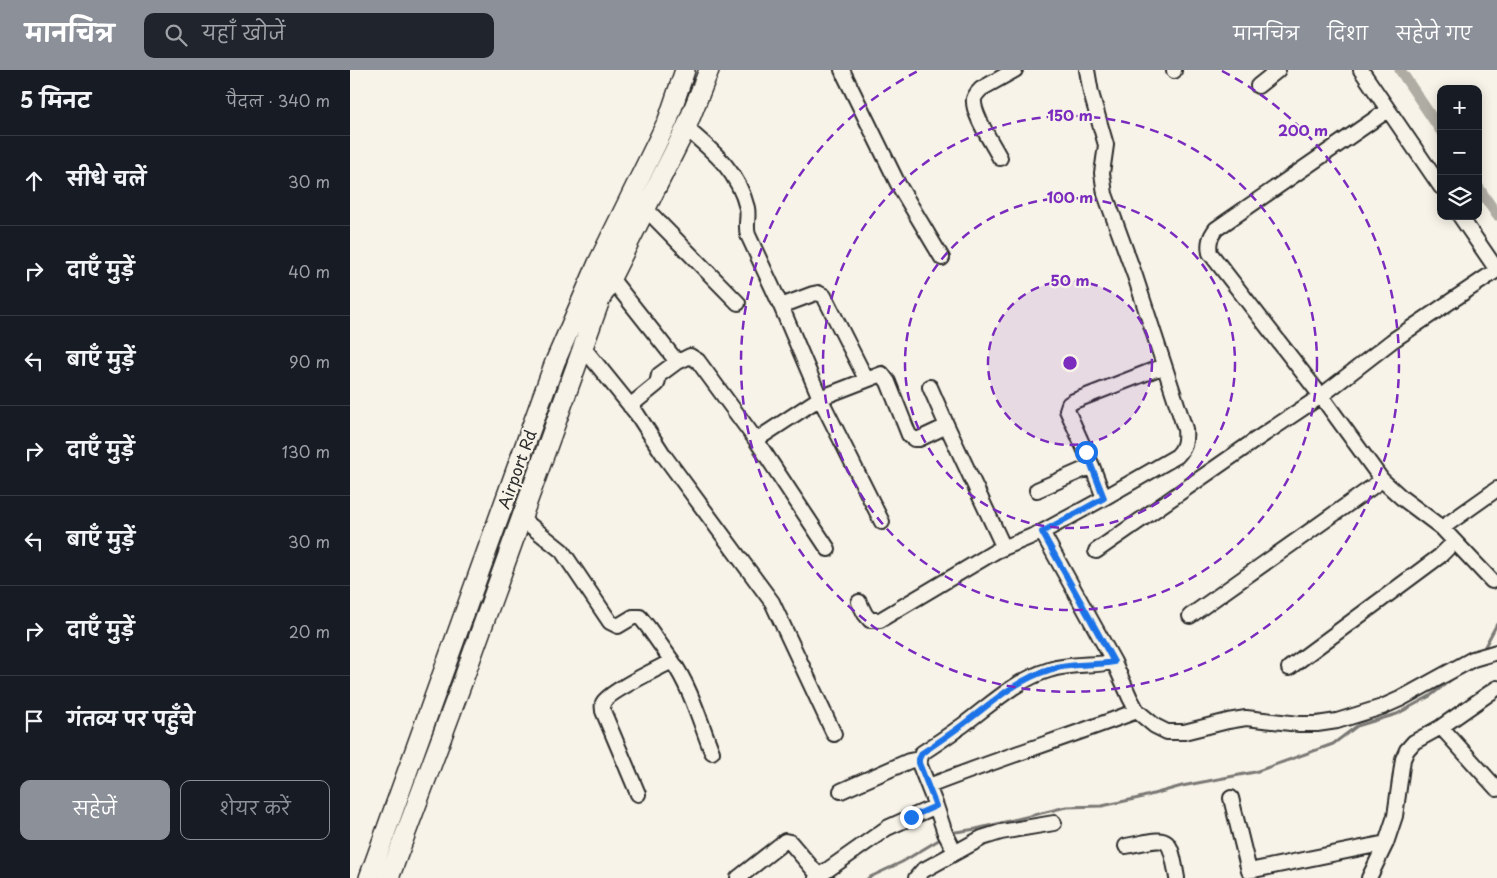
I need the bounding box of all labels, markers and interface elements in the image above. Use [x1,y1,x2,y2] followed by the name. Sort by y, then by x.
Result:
[144,13,494,58] search box
[25,14,114,50] text: मानचित्र
[202,18,285,46] text: यहाँ खोजें
[1233,19,1299,46] text: मानचित्र
[1327,19,1368,46] text: दिशा
[1396,19,1472,46] text: सहेजे गए
[162,21,190,49] icon: search
[20,83,91,115] text: 5 मिनट
[1437,85,1482,220] map controls
[1437,85,1482,130] button: +
[226,88,330,112] text: पैदल · 340 m
[1047,103,1093,126] text: 150 m
[1278,118,1328,141] text: 200 m
[1437,130,1482,175] button: −
[67,164,146,192] text: सीधे चलें
[20,167,48,195] icon: ahead
[288,169,330,193] text: 30 m
[1437,175,1482,220] button: layers
[1047,185,1093,208] text: 100 m
[67,254,134,282] text: दाएँ मुड़ें
[20,257,48,285] icon: right
[288,259,330,283] text: 40 m
[1051,268,1089,291] text: 50 m
[67,344,135,372] text: बाएँ मुड़ें
[20,347,48,375] icon: left
[289,349,330,373] text: 90 m
[1061,354,1079,372] centre of rings
[491,426,542,512] street label: Airport Rd
[67,434,134,462] text: दाएँ मुड़ें
[20,437,48,465] icon: right
[282,439,330,463] text: 130 m
[1075,441,1098,464] route start
[67,524,135,552] text: बाएँ मुड़ें
[20,527,48,555] icon: left
[288,529,330,553] text: 30 m
[67,614,134,642] text: दाएँ मुड़ें
[20,617,48,645] icon: right
[289,619,330,643] text: 20 m
[67,704,195,732] text: गंतव्य पर पहुँचे
[20,707,48,735] icon: arrive
[20,780,170,840] button: सहेजें
[180,780,330,840] button: शेयर करें
[900,806,923,829] route end

